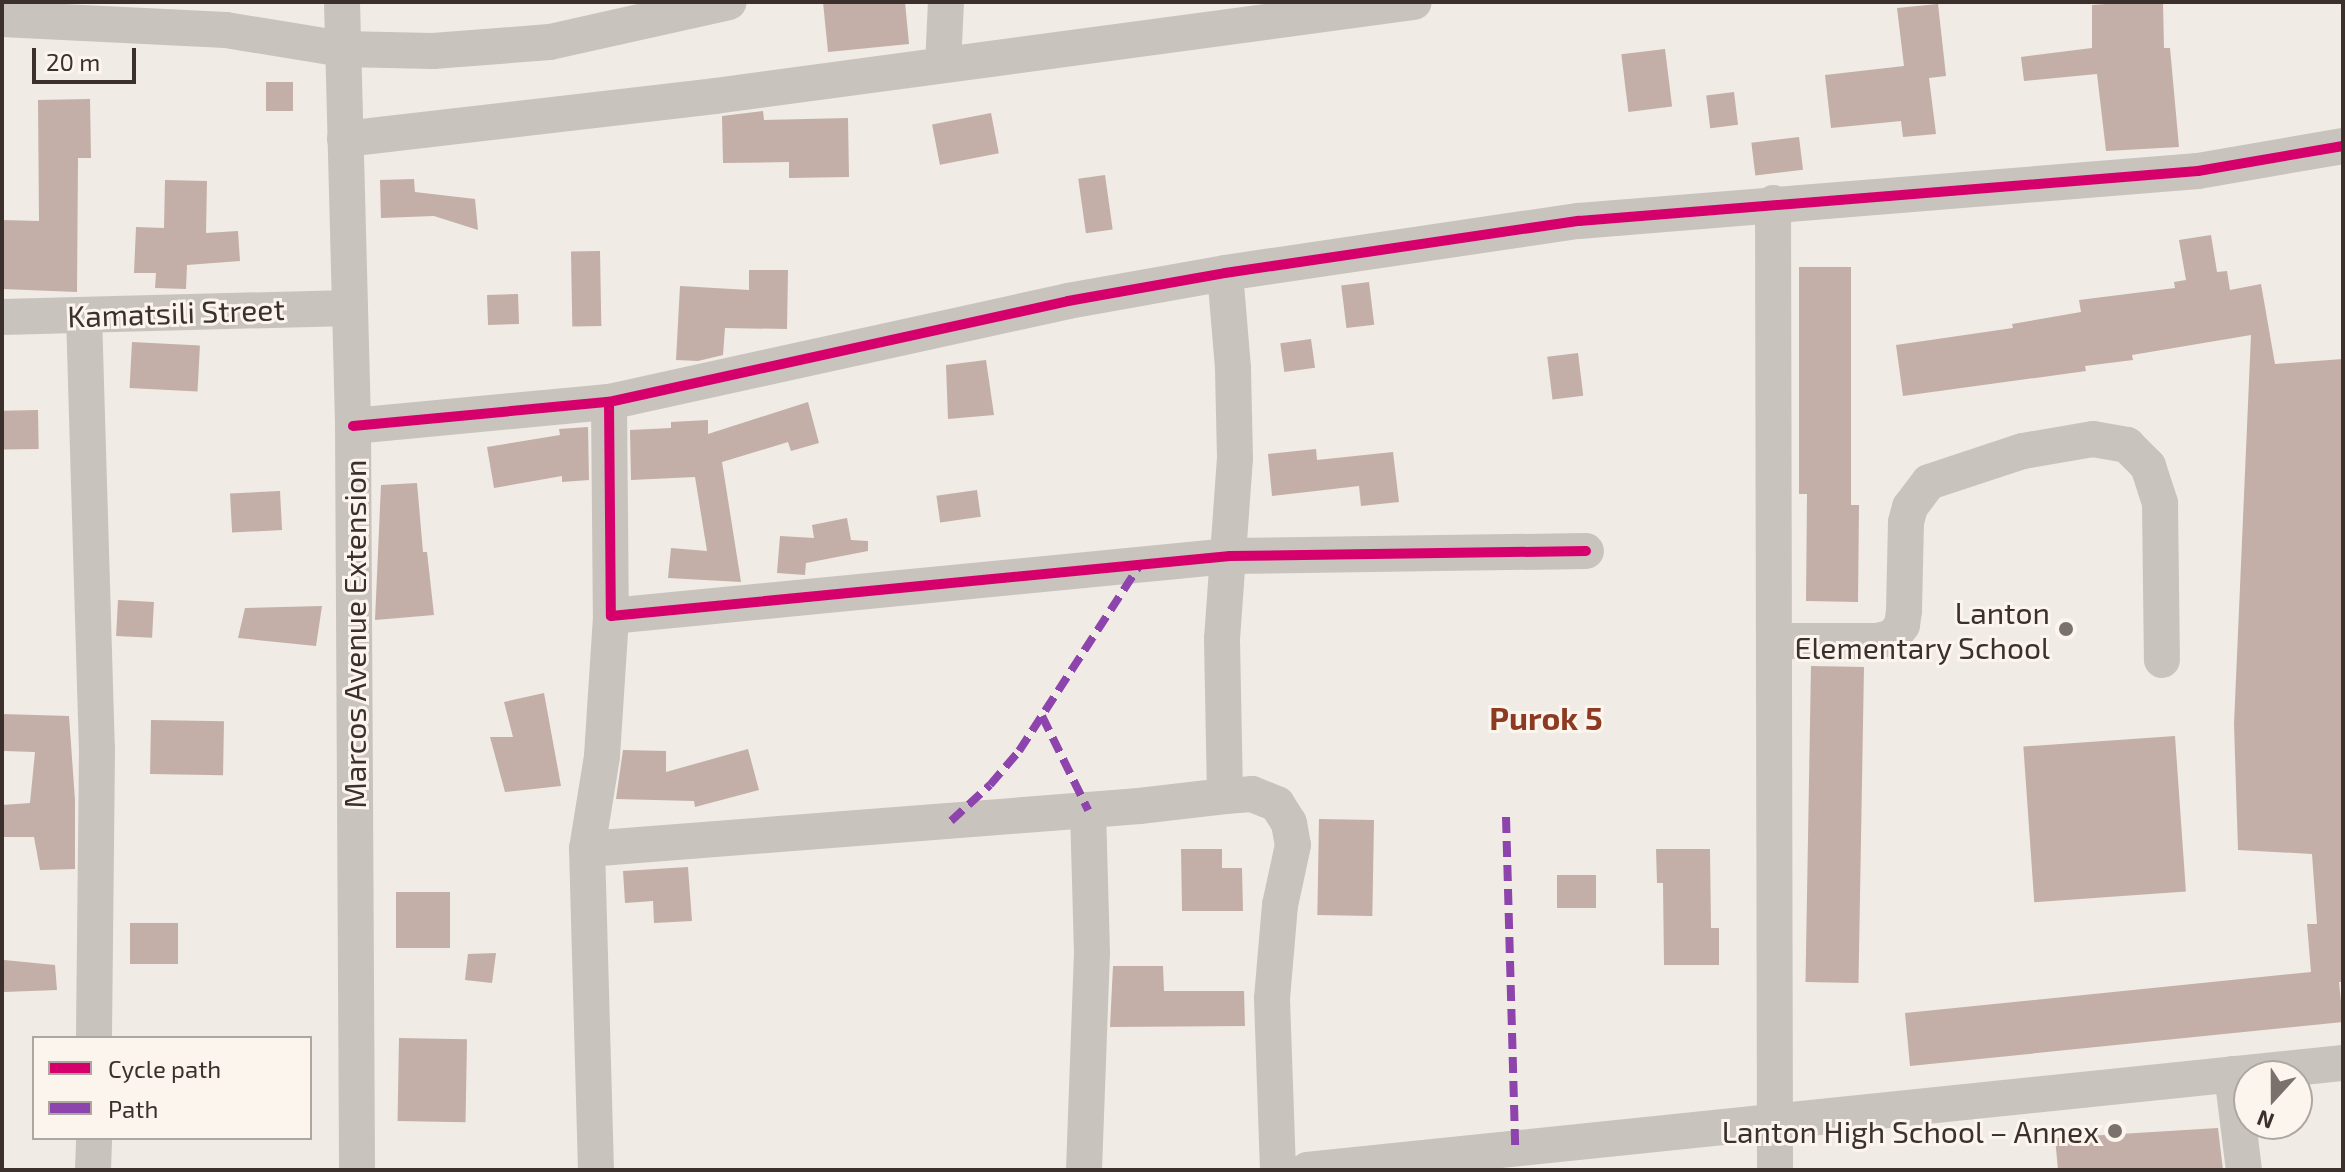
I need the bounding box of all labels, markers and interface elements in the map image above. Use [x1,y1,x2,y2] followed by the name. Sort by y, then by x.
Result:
[36,32,140,82] scale bar
[46,47,100,76] text: 20 m
[67,290,285,334] street label: Kamatsili Street
[336,459,372,809] street label: Marcos Avenue Extension
[1794,594,2050,664] place label: Lanton Elementary School
[2057,620,2075,638] marker: Lanton Elementary School
[1489,698,1603,736] district label: Purok 5
[32,1036,312,1140] legend
[108,1054,221,1083] text: Cycle path
[2233,1060,2313,1140] north arrow
[108,1094,158,1123] text: Path
[2253,1106,2277,1136] text: N
[1720,1113,2099,1149] place label: Lanton High School – Annex
[2106,1122,2124,1140] marker: Lanton High School – Annex

